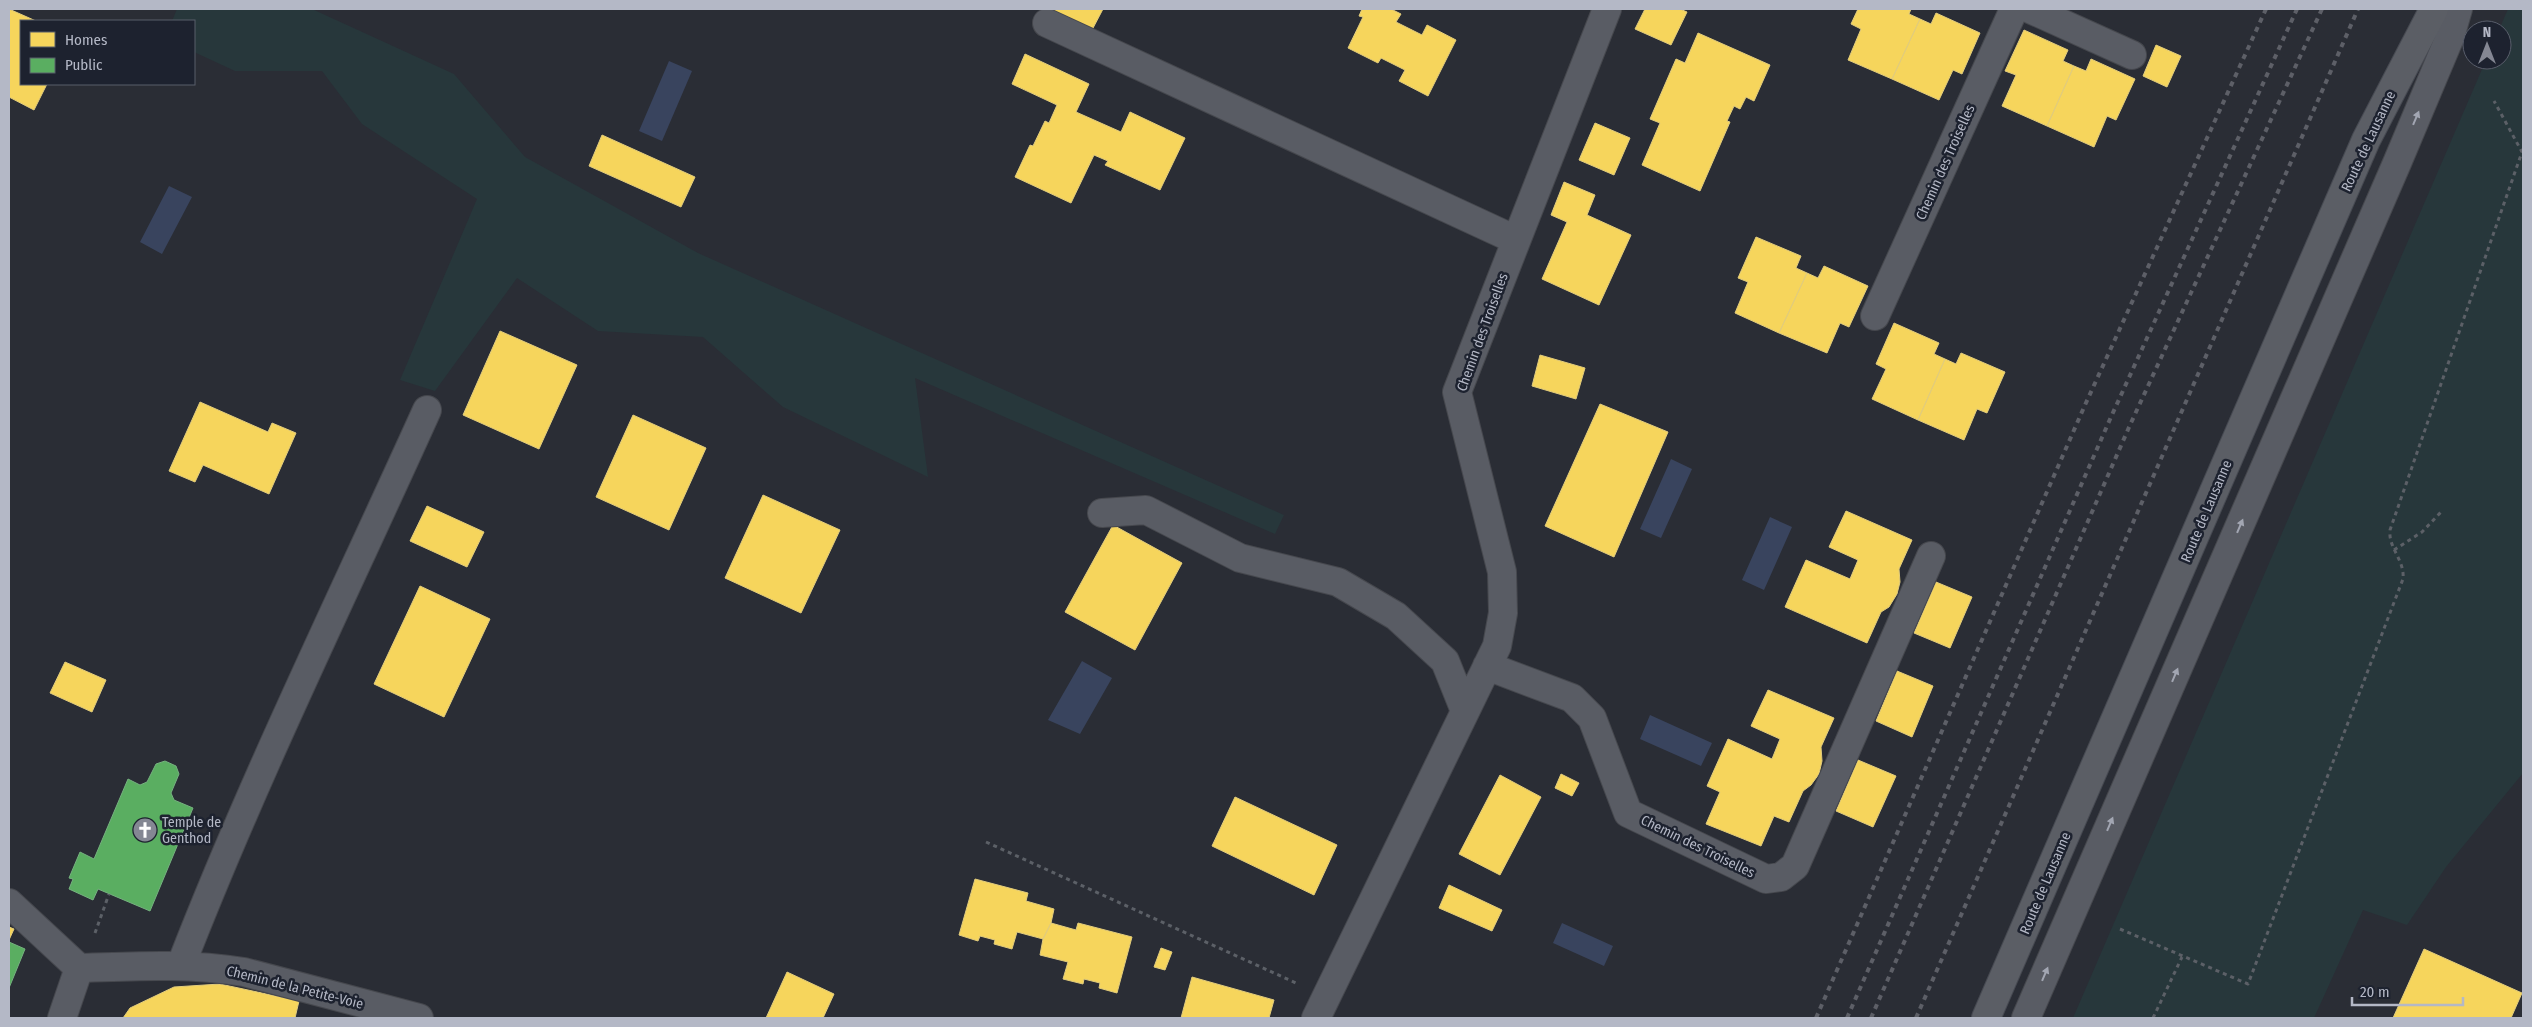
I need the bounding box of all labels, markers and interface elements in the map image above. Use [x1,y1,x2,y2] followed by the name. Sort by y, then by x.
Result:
[20,20,195,85] legend
[2462,20,2512,70] north arrow
[2483,24,2491,41] text: N
[65,31,107,49] text: Homes
[65,56,103,74] text: Public
[2338,88,2399,194] street label: Route de Lausanne
[1912,102,1979,223] street label: Chemin des Troiselles
[2412,110,2420,125] one-way arrow
[1453,271,1512,394] street label: Chemin des Troiselles
[2177,458,2236,565] street label: Route de Lausanne
[2236,519,2244,533] one-way arrow
[2171,668,2179,682] one-way arrow
[1638,812,1757,881] street label: Chemin des Troiselles
[162,814,221,847] place label: Temple de Genthod
[132,817,158,843] church icon: Temple de Genthod
[2107,817,2115,831] one-way arrow
[2016,830,2075,937] street label: Route de Lausanne
[225,962,365,1013] street label: Chemin de la Petite-Voie
[2042,967,2050,981] one-way arrow
[2352,974,2463,1006] scale bar
[2360,983,2390,1001] text: 20 m

